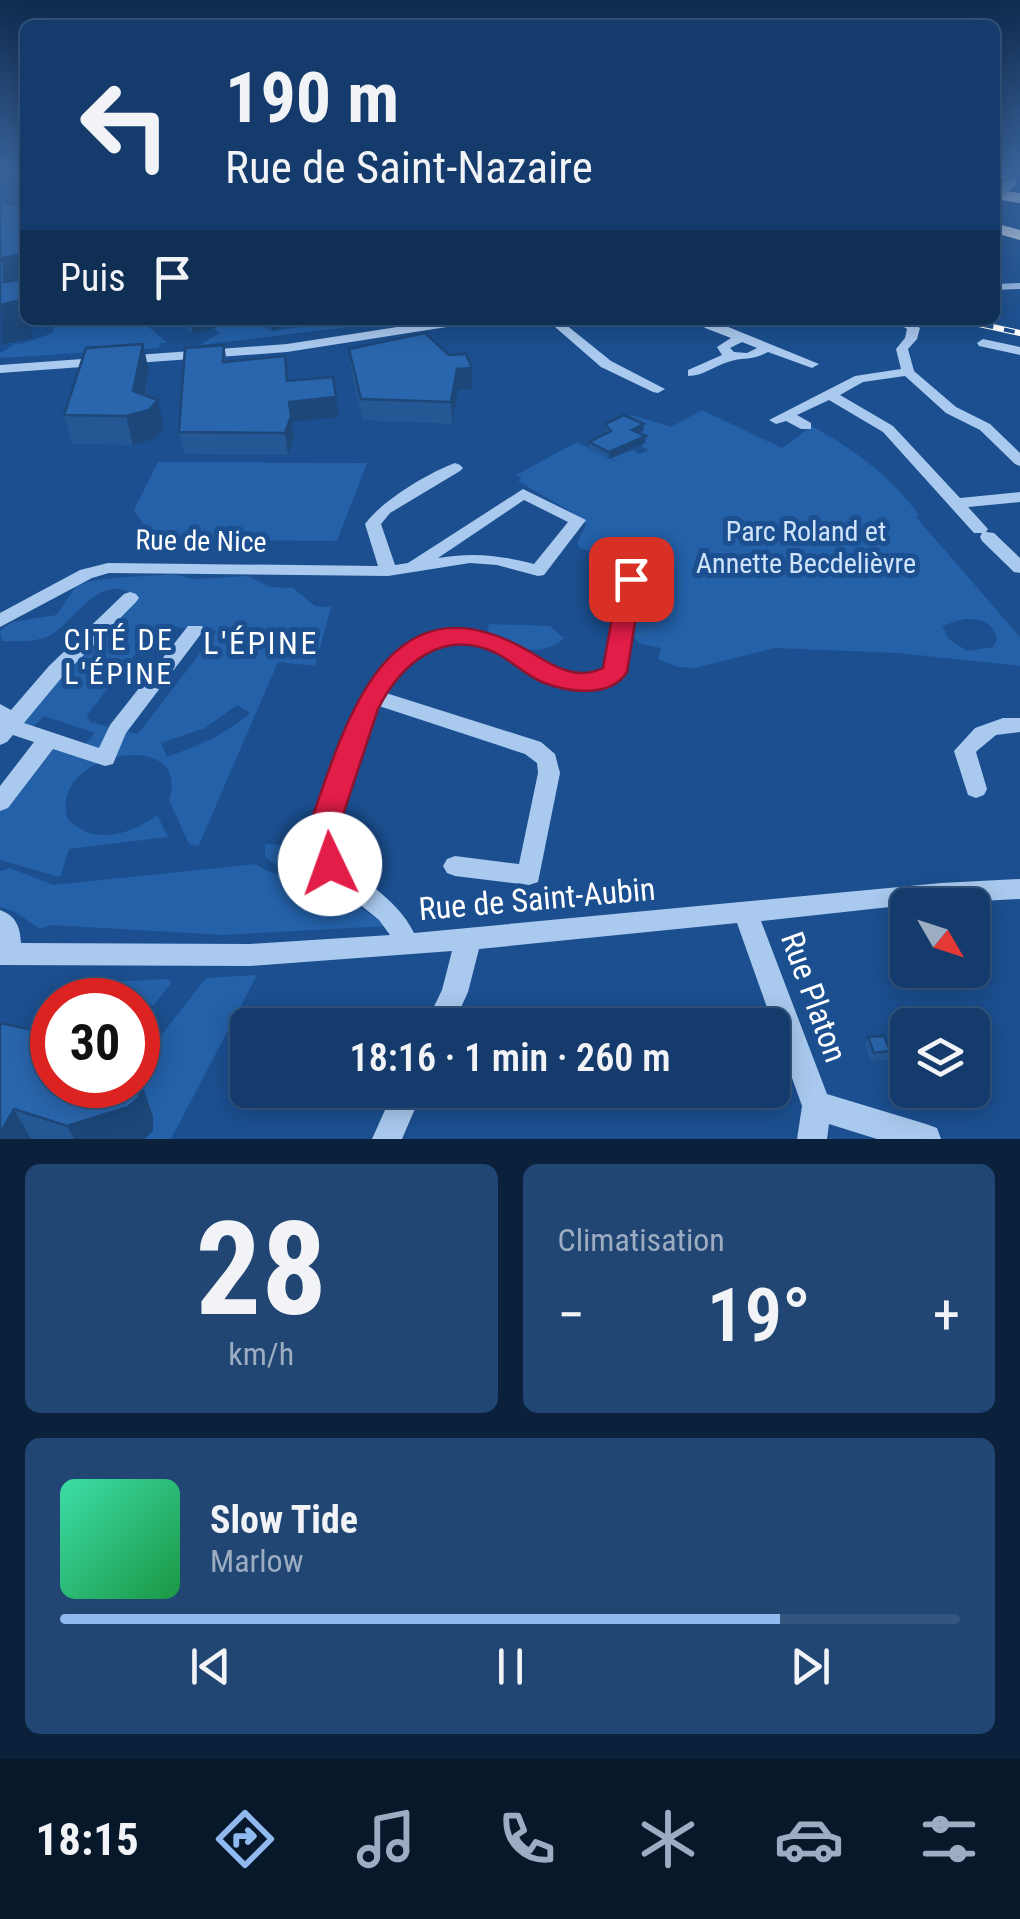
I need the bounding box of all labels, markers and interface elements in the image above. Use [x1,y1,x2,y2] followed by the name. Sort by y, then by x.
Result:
[225,57,399,139] text: 190 m
[60,60,190,190] icon: left
[225,141,593,194] text: Rue de Saint-Nazaire
[145,250,200,305] icon: arrive
[60,256,125,300] text: Puis
[696,515,916,580] park label: Parc Roland et Annette Becdelièvre
[135,523,267,559] street label: Rue de Nice
[589,537,674,622] pin
[604,552,659,607] icon: arrive
[63,622,175,691] district label: CITÉ DE L'ÉPINE
[203,624,319,662] district label: L'ÉPINE
[278,812,382,916] position arrow
[417,870,657,928] street label: Rue de Saint-Aubin
[890,888,990,988] north arrow
[890,888,990,1108] map controls
[773,927,855,1067] street label: Rue Platon
[30,978,160,1108] speed limit sign: 30
[890,1008,990,1108] button: layers
[350,1036,670,1080] text: 18:16 · 1 min · 260 m
[196,1193,327,1346] text: 28
[558,1221,725,1259] text: Climatisation
[707,1271,811,1359] text: 19°
[558,1283,585,1347] text: −
[933,1283,960,1347] text: +
[228,1335,294,1373] text: km/h
[210,1498,358,1542] text: Slow Tide
[210,1542,303,1580] text: Marlow
[183,1639,238,1694] icon: previous
[483,1639,538,1694] icon: pause
[783,1639,838,1694] icon: next
[210,1804,280,1874] icon: directions
[351,1804,421,1874] icon: music
[492,1804,562,1874] icon: phone
[633,1804,703,1874] icon: climate
[774,1804,844,1874] icon: car
[914,1804,984,1874] icon: filters
[35,1813,139,1866] text: 18:15

